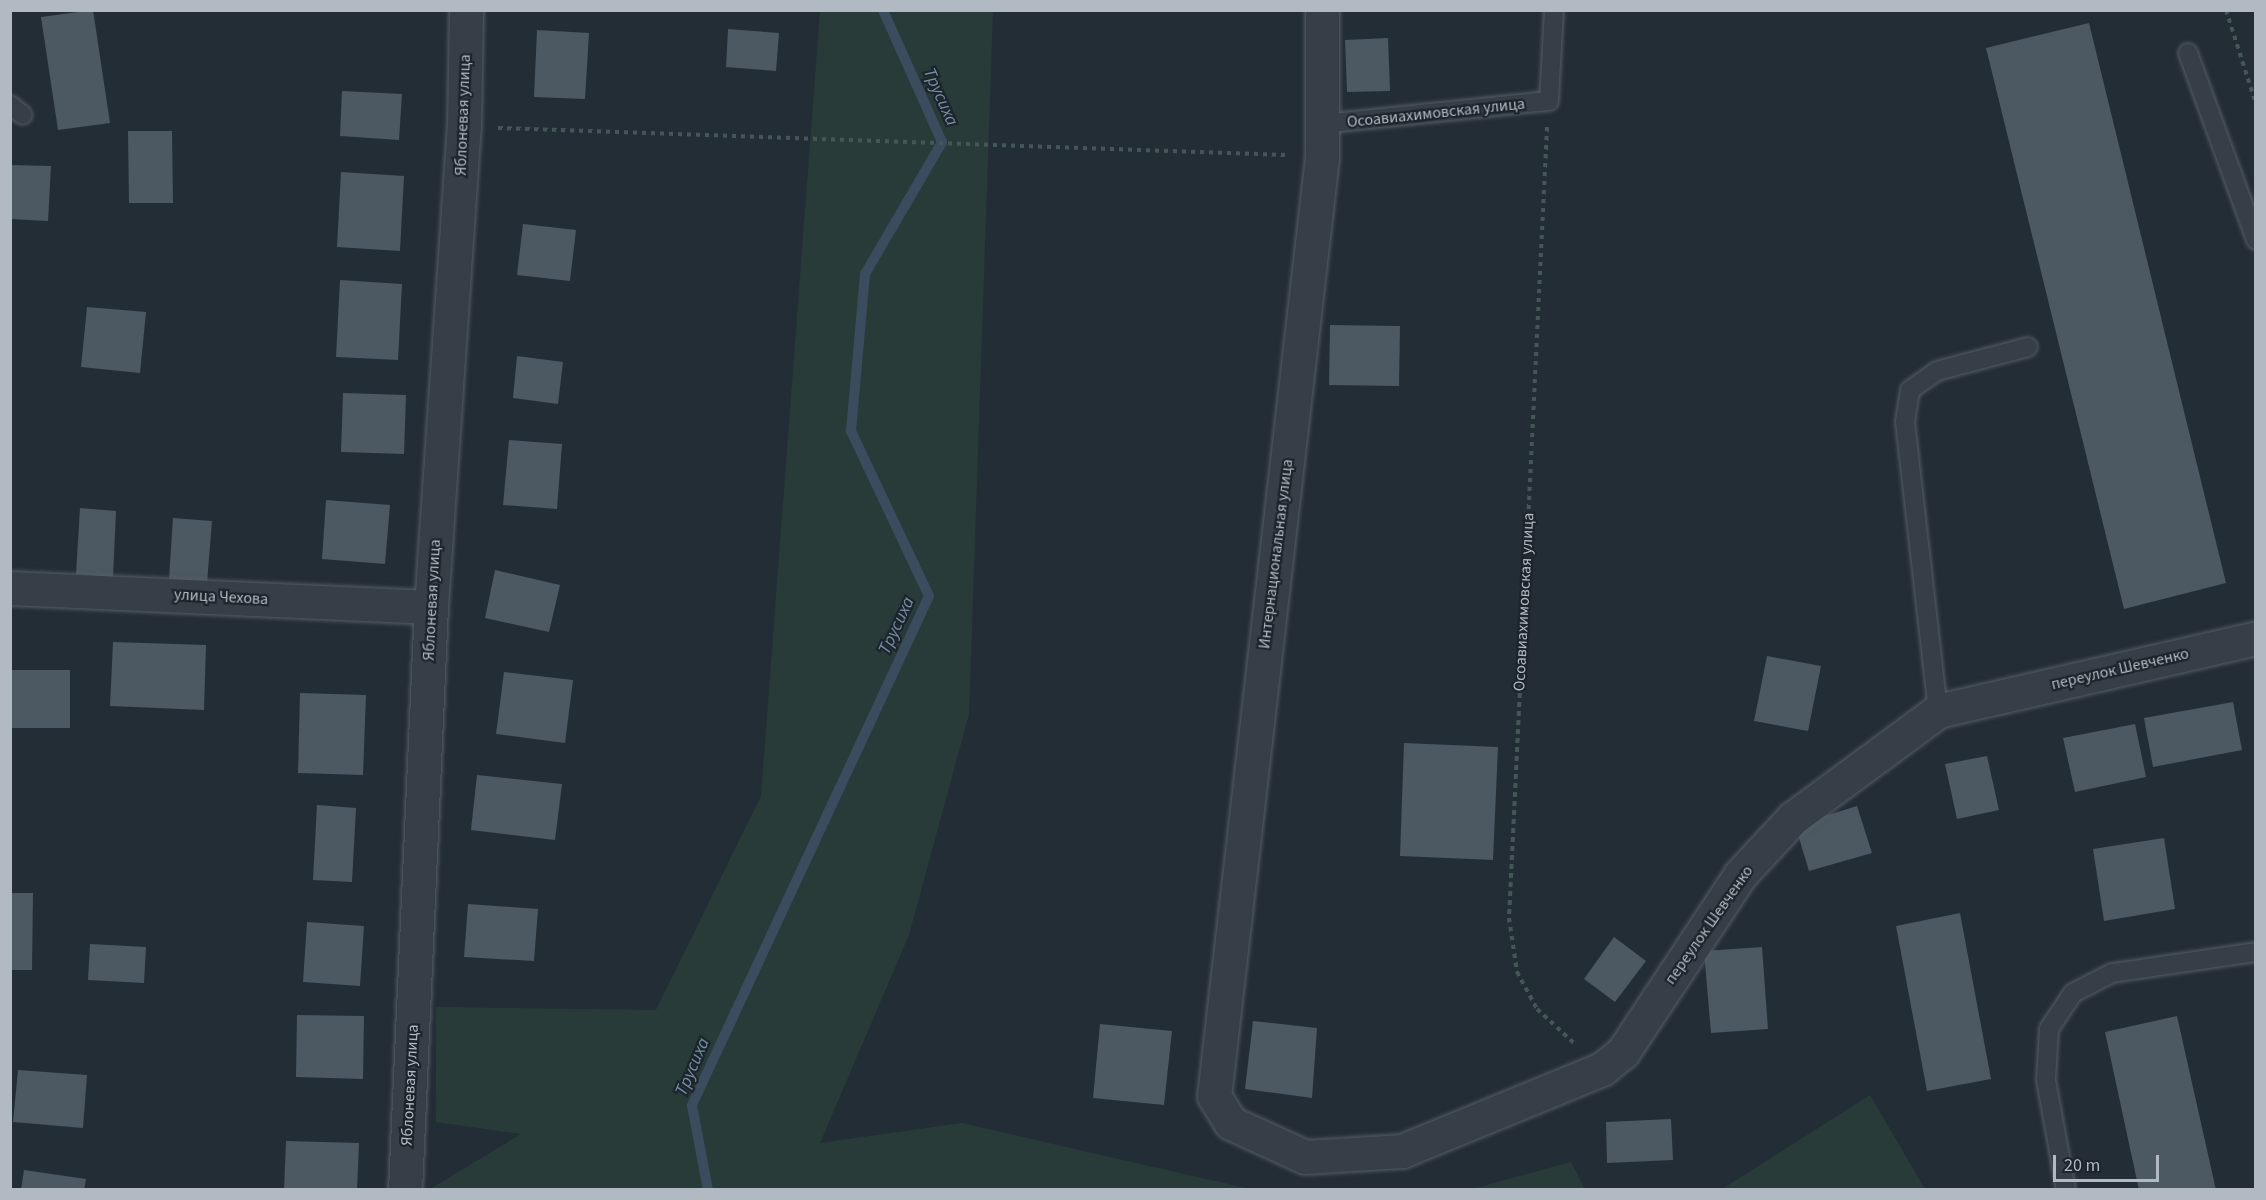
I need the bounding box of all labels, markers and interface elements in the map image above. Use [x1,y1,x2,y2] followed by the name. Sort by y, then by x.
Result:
[451,54,475,176] street label: Яблоневая улица
[918,65,962,129] water label: Трусиха
[1346,94,1526,132] street label: Осоавиахимовская улица
[1255,458,1297,650] street label: Интернациональная улица
[1510,512,1538,692] street label: Осоавиахимовская улица
[419,539,445,661] street label: Яблоневая улица
[173,585,269,609] street label: улица Чехова
[874,594,920,658] water label: Трусиха
[2049,644,2191,694] street label: переулок Шевченко
[1661,862,1757,988] street label: переулок Шевченко
[397,1024,423,1146] street label: Яблоневая улица
[671,1035,715,1099] water label: Трусиха
[2056,1143,2162,1181] scale bar
[2064,1153,2100,1178] text: 20 m

